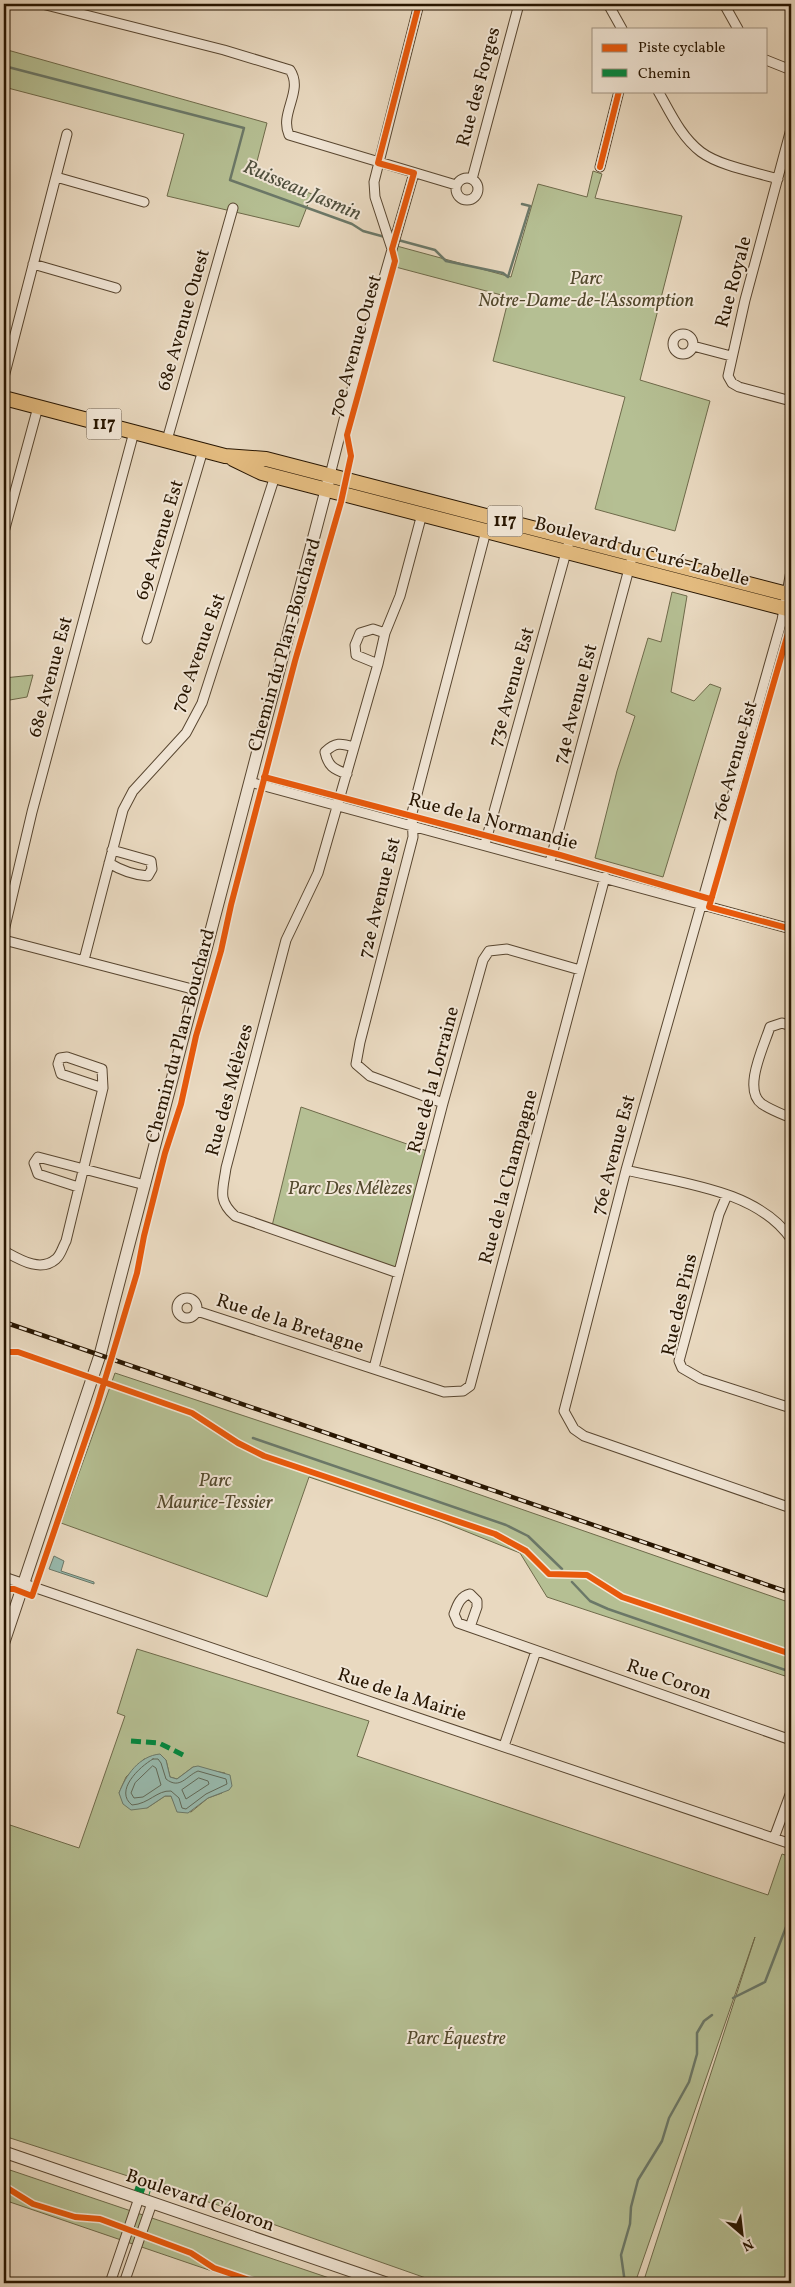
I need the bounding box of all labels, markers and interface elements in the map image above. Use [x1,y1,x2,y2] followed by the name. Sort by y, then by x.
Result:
[451,24,507,150] street label: Rue des Forges
[592,28,768,92] legend
[638,38,725,59] text: Piste cyclable
[638,64,691,85] text: Chemin
[238,153,366,229] water label: Ruisseau Jasmin
[709,233,759,331] street label: Rue Royale
[151,246,217,394] street label: 68e Avenue Ouest
[478,266,694,314] park label: Parc Notre-Dame-de-l'Assomption
[323,271,389,420] street label: 70e Avenue Ouest
[86,408,122,439] road number: 117
[129,476,191,603] street label: 69e Avenue Est
[488,506,522,536] road number: 117
[532,511,752,593] street label: Boulevard du Curé-Labelle
[242,535,328,755] street label: Chemin du Plan-Bouchard
[165,590,233,716] street label: 70e Avenue Est
[22,613,80,740] street label: 68e Avenue Est
[483,624,542,750] street label: 73e Avenue Est
[547,641,605,767] street label: 74e Avenue Est
[705,698,765,824] street label: 76e Avenue Est
[405,787,581,857] street label: Rue de la Normandie
[352,834,408,961] street label: 72e Avenue Est
[140,926,222,1146] street label: Chemin du Plan-Bouchard
[402,1004,466,1156] street label: Rue de la Lorraine
[200,1021,260,1159] street label: Rue des Mélèzes
[473,1087,545,1267] street label: Rue de la Champagne
[585,1092,643,1218] street label: 76e Avenue Est
[288,1176,412,1202] park label: Parc Des Mélèzes
[656,1251,704,1359] street label: Rue des Pins
[213,1288,367,1360] street label: Rue de la Bretagne
[156,1468,274,1516] park label: Parc Maurice-Tessier
[623,1653,715,1707] street label: Rue Coron
[334,1662,470,1728] street label: Rue de la Mairie
[406,2026,506,2052] park label: Parc Équestre
[122,2163,278,2239] street label: Boulevard Céloron
[718,2210,768,2260] north arrow
[738,2233,756,2255] text: N

